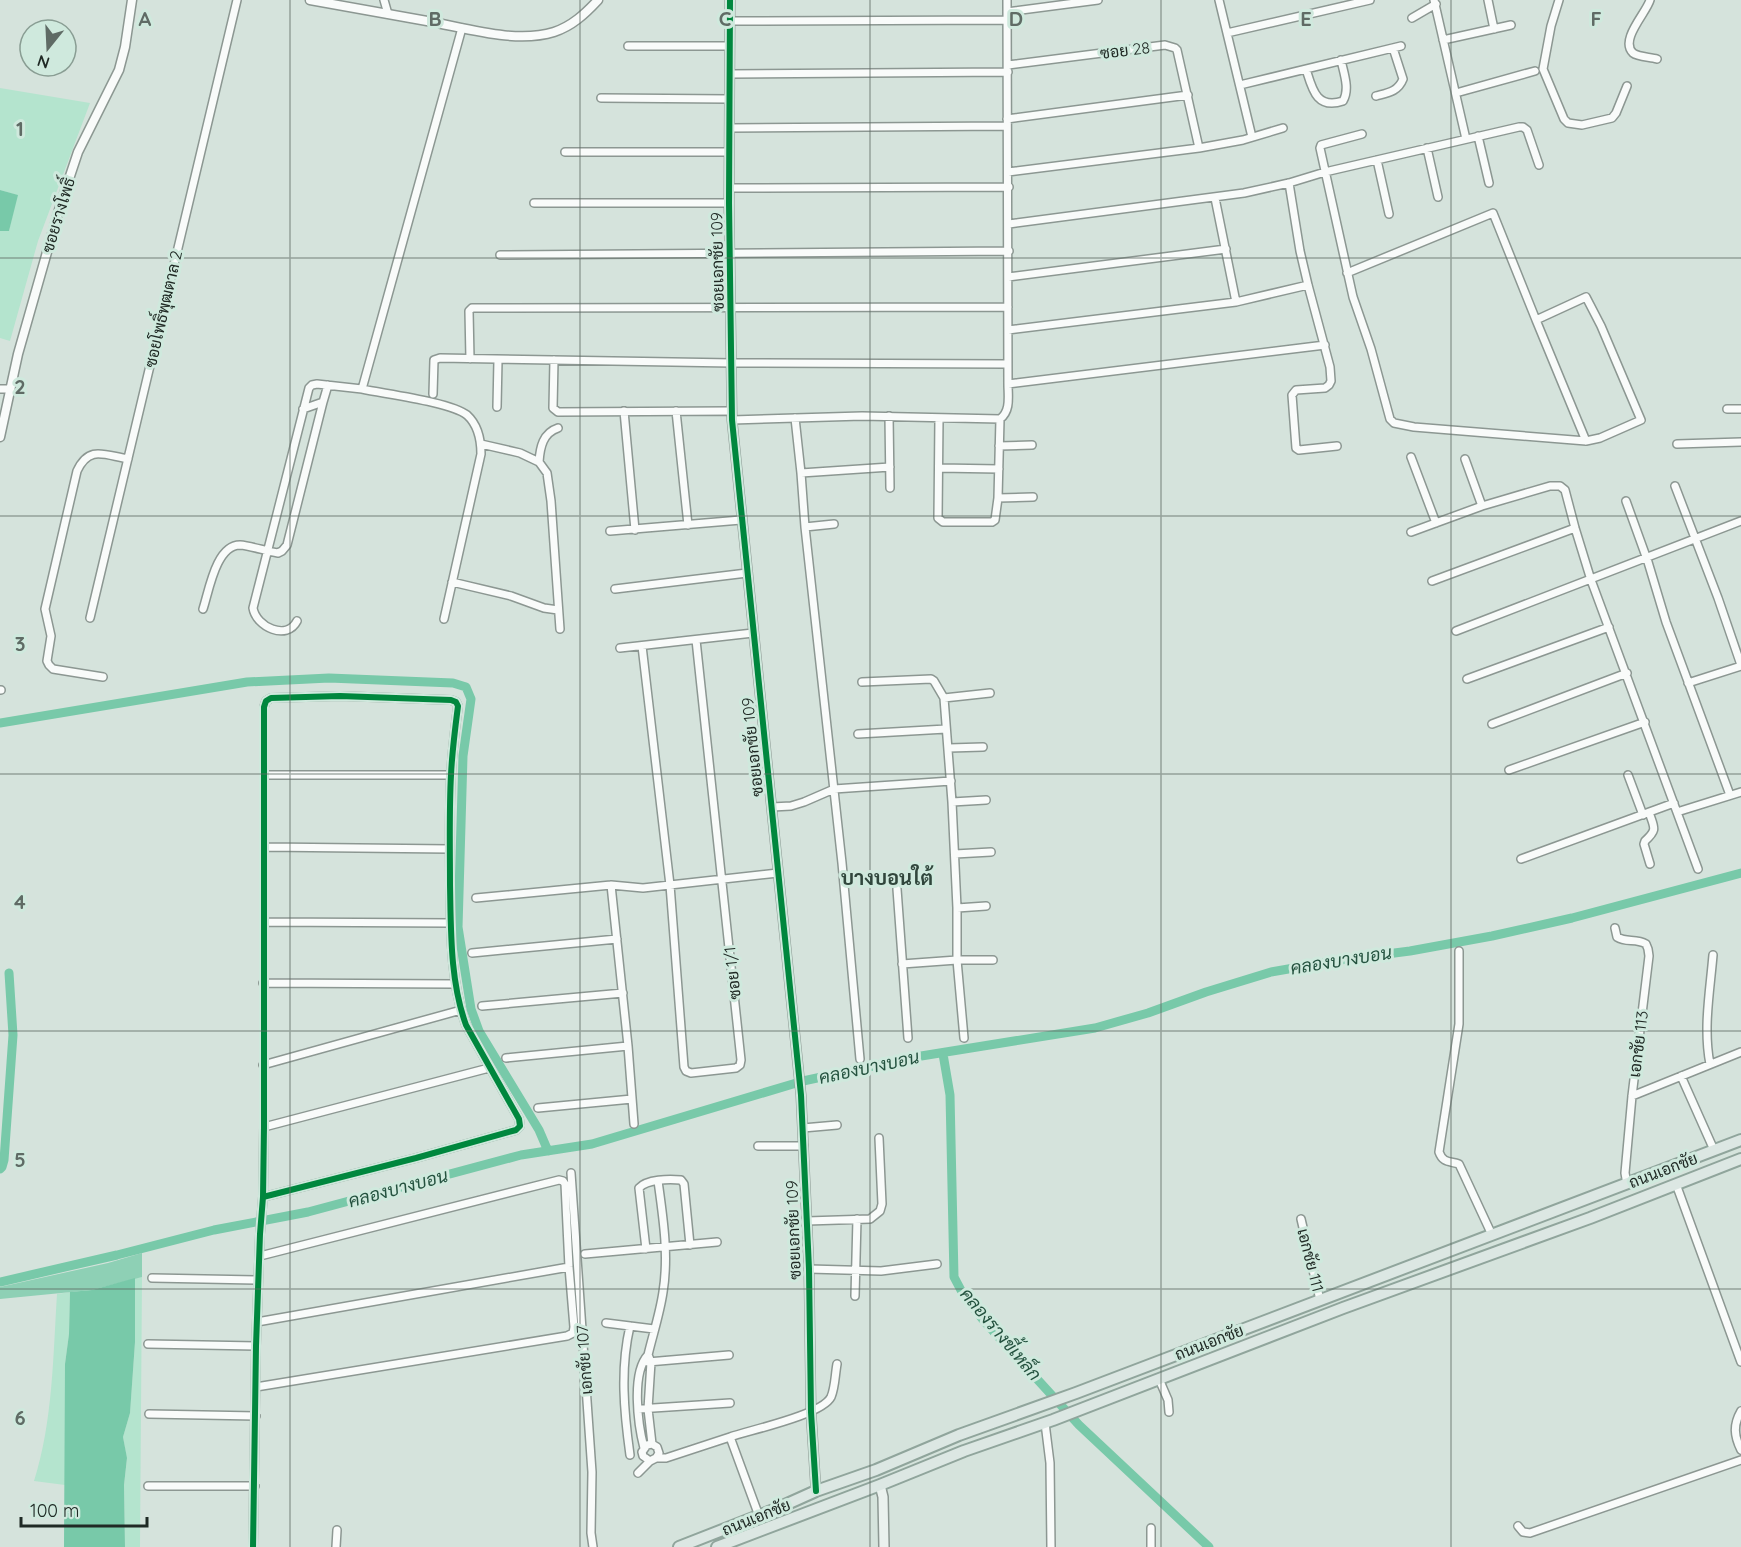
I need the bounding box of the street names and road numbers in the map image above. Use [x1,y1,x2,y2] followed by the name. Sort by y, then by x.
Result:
[1099,37,1151,63] street label: ซอย 28
[33,174,79,255] street label: ซอยรางโพธิ์
[706,212,728,312] street label: ซอยเอกชัย 109
[136,247,188,370] street label: ซอยโพธิ์พุฒตาล 2
[737,696,767,798] street label: ซอยเอกชัย 109
[719,946,745,1000] street label: ซอย 1/1
[1624,1010,1652,1078] street label: เอกชัย 113
[1626,1148,1700,1192] street label: ถนนเอกชัย
[781,1180,805,1280] street label: ซอยเอกชัย 109
[1293,1226,1329,1294] street label: เอกชัย 111
[1172,1320,1246,1364] street label: ถนนเอกชัย
[572,1325,596,1395] street label: เอกชัย 107
[719,1494,793,1540] street label: ถนนเอกชัย

